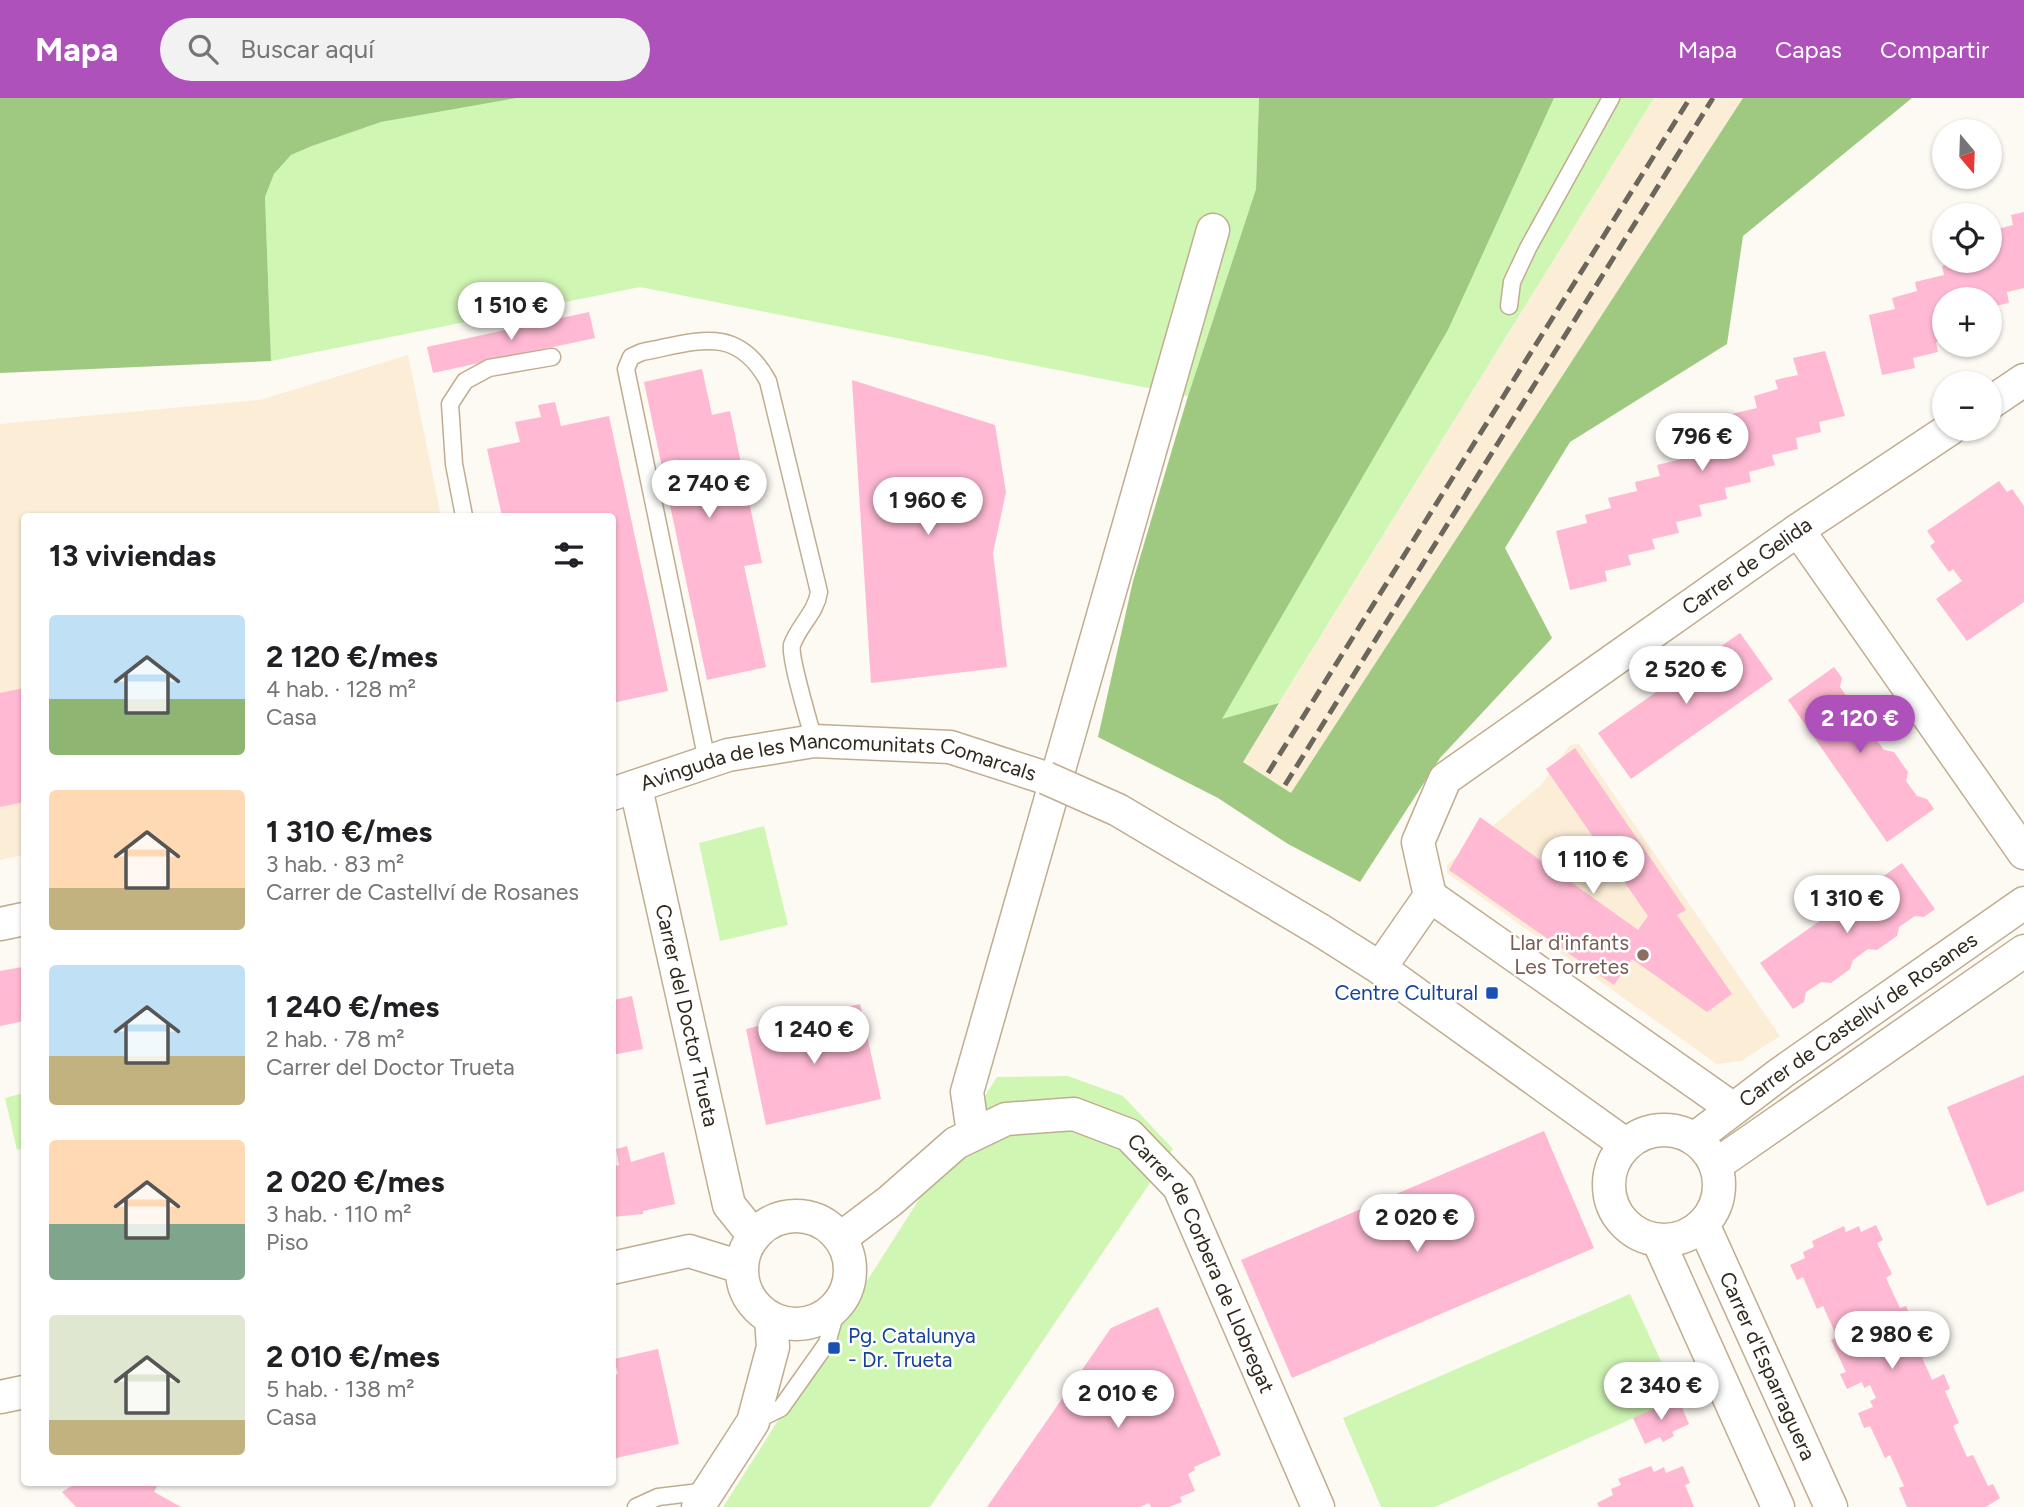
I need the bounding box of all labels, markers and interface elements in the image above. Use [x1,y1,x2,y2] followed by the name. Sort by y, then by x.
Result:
[160,18,650,81] search box
[35,30,118,69] text: Mapa
[184,30,222,68] icon: search
[240,33,374,65] text: Buscar aquí
[1678,35,1737,64] text: Mapa
[1775,35,1842,64] text: Capas
[1880,35,1989,64] text: Compartir
[1932,119,2002,189] north arrow
[1932,119,2002,441] map controls
[1932,203,2002,273] button: locate
[446,282,576,342] pin: 1 510 €
[1932,287,2002,357] button: +
[474,291,548,319] text: 1 510 €
[1932,371,2002,441] button: −
[1653,414,1751,473] pin: 796 €
[1672,422,1732,450] text: 796 €
[644,460,774,520] pin: 2 740 €
[668,469,750,497] text: 2 740 €
[863,478,993,537] pin: 1 960 €
[889,486,967,514] text: 1 960 €
[1677,511,1816,620] street label: Carrer de Gelida
[550,536,588,574] icon: filters
[49,537,216,574] text: 13 viviendas
[266,638,438,675] text: 2 120 €/mes
[105,643,189,727] icon: home
[1621,646,1751,706] pin: 2 520 €
[1645,655,1727,683] text: 2 520 €
[266,675,416,703] text: 4 hab. · 128 m²
[1795,696,1925,755] pin: 2 120 €
[266,703,317,731] text: Casa
[1821,704,1899,732] text: 2 120 €
[637,728,1039,796] text: Avinguda de les Mancomunitats Comarcals
[636,764,1042,804] street label: Avinguda de les Mancomunitats Comarcals
[266,813,432,850] text: 1 310 €/mes
[105,818,189,902] icon: home
[1528,836,1658,896] pin: 1 110 €
[1558,845,1628,873] text: 1 110 €
[266,850,404,878] text: 3 hab. · 83 m²
[1782,876,1912,935] pin: 1 310 €
[266,878,579,906] text: Carrer de Castellví de Rosanes
[1810,884,1884,912] text: 1 310 €
[650,902,724,1129] street label: Carrer del Doctor Trueta
[1734,927,1982,1112] street label: Carrer de Castellví de Rosanes
[1510,930,1629,979] place label: Llar d'infants Les Torretes
[1635,947,1651,963] marker: Llar d'infants Les Torretes
[1334,980,1478,1005] place label: Centre Cultural
[1484,985,1500,1001] marker: Centre Cultural
[266,988,439,1025] text: 1 240 €/mes
[105,993,189,1077] icon: home
[749,1006,879,1066] pin: 1 240 €
[774,1015,854,1043] text: 1 240 €
[266,1025,405,1053] text: 2 hab. · 78 m²
[266,1053,515,1081] text: Carrer del Doctor Trueta
[1122,1128,1280,1397] street label: Carrer de Corbera de Llobregat
[266,1163,444,1200] text: 2 020 €/mes
[105,1168,189,1252] icon: home
[1352,1194,1482,1254] pin: 2 020 €
[266,1200,412,1228] text: 3 hab. · 110 m²
[1375,1203,1459,1231] text: 2 020 €
[266,1228,309,1256] text: Piso
[1714,1268,1821,1464] street label: Carrer d'Esparraguera
[1827,1312,1957,1371] pin: 2 980 €
[1851,1320,1933,1348] text: 2 980 €
[848,1323,976,1372] place label: Pg. Catalunya - Dr. Trueta
[266,1338,440,1375] text: 2 010 €/mes
[826,1340,842,1356] marker: Pg. Catalunya - Dr. Trueta
[105,1343,189,1427] icon: home
[1596,1362,1726,1422] pin: 2 340 €
[1053,1370,1183,1430] pin: 2 010 €
[1620,1371,1702,1399] text: 2 340 €
[266,1375,415,1403] text: 5 hab. · 138 m²
[1078,1379,1158,1407] text: 2 010 €
[266,1403,317,1431] text: Casa

